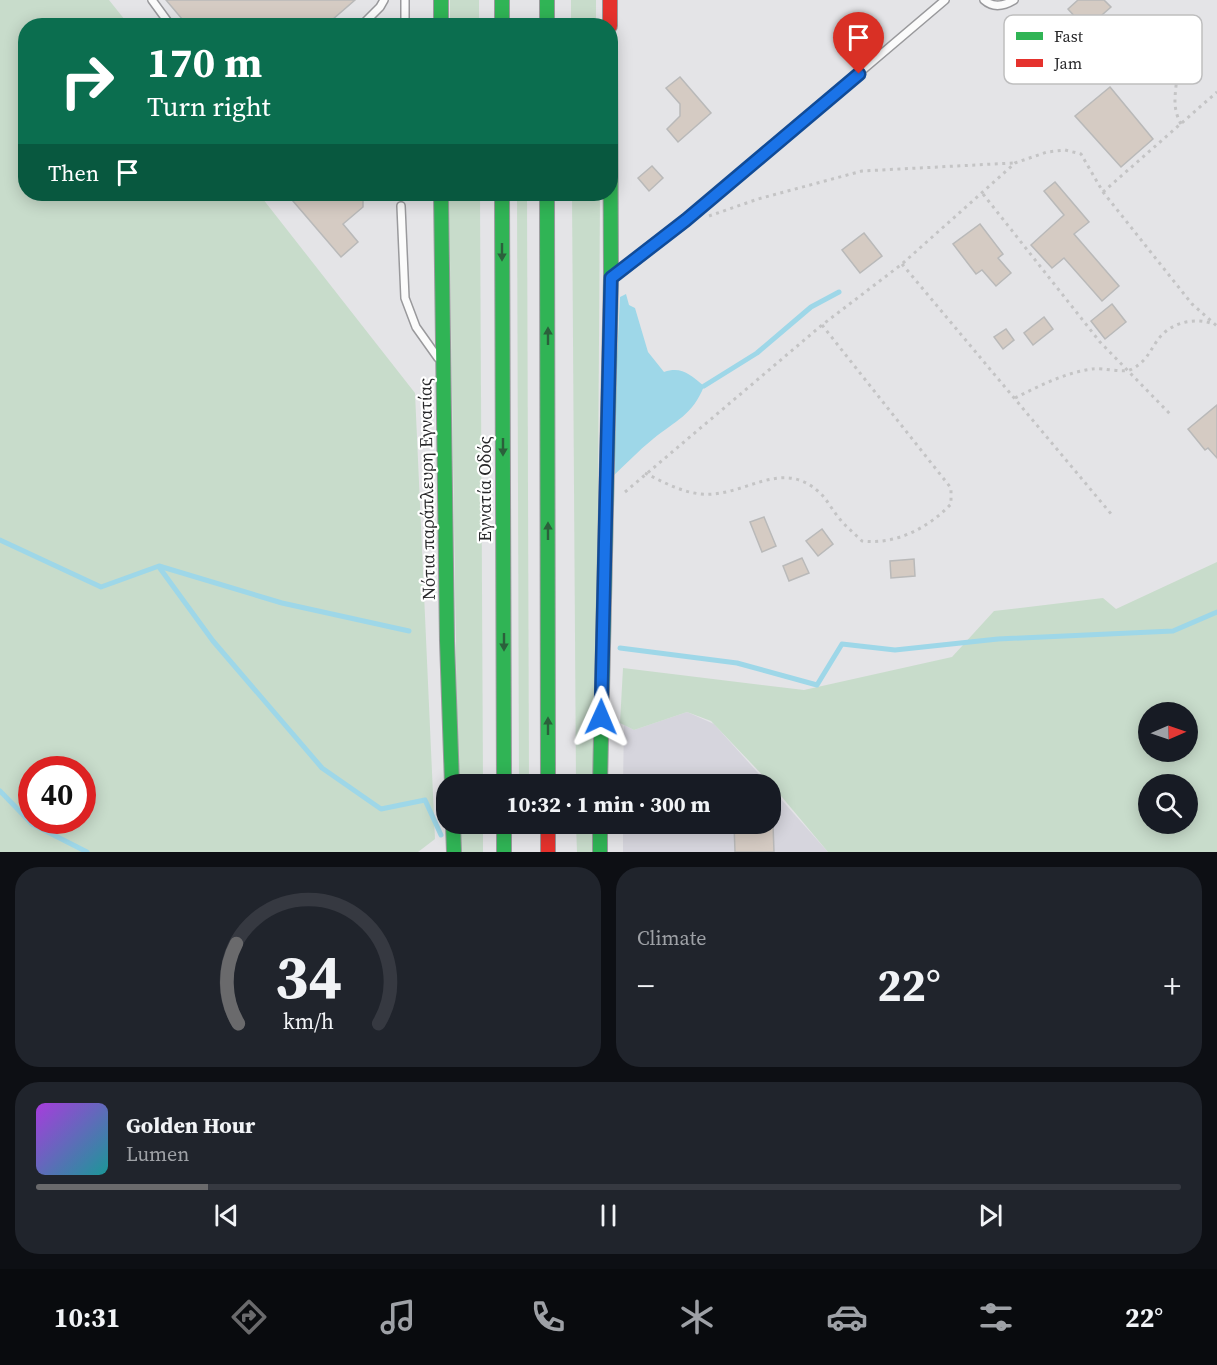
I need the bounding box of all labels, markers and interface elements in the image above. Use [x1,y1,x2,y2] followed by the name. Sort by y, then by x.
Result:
[833,12,884,74] pin
[1004,15,1202,84] legend
[842,21,875,54] icon: arrive
[1054,25,1084,47] text: Fast
[147,33,262,91] text: 170 m
[48,42,126,120] icon: right
[1053,52,1082,74] text: Jam
[147,88,271,125] text: Turn right
[111,156,144,189] icon: arrive
[48,158,99,188] text: Then
[497,242,507,261] one-way arrow
[543,327,553,346] one-way arrow
[412,378,441,600] street label: Νότια παράπλευρη Εγνατίας
[472,436,497,542] street label: Εγνατία Οδός
[498,437,508,456] one-way arrow
[543,522,553,541] one-way arrow
[499,632,509,651] one-way arrow
[569,685,633,749] position arrow
[1138,702,1198,762] north arrow
[1138,702,1198,834] map controls
[543,717,553,736] one-way arrow
[18,756,96,834] speed limit sign: 40
[1138,774,1198,834] button: search
[507,789,710,819] text: 10:32 · 1 min · 300 m
[637,924,706,952] text: Climate
[274,933,342,1019] text: 34
[877,954,941,1016] text: 22°
[637,963,655,1008] text: −
[1163,963,1181,1008] text: +
[282,1007,334,1036] text: km/h
[126,1110,255,1140] text: Golden Hour
[126,1140,189,1168] text: Lumen
[210,1199,243,1232] icon: previous
[592,1199,625,1232] icon: pause
[974,1199,1007,1232] icon: next
[228,1296,270,1338] icon: directions
[377,1296,419,1338] icon: music
[527,1296,569,1338] icon: phone
[676,1296,718,1338] icon: climate
[826,1296,868,1338] icon: car
[975,1296,1017,1338] icon: filters
[54,1299,120,1336] text: 10:31
[1125,1299,1163,1336] text: 22°

